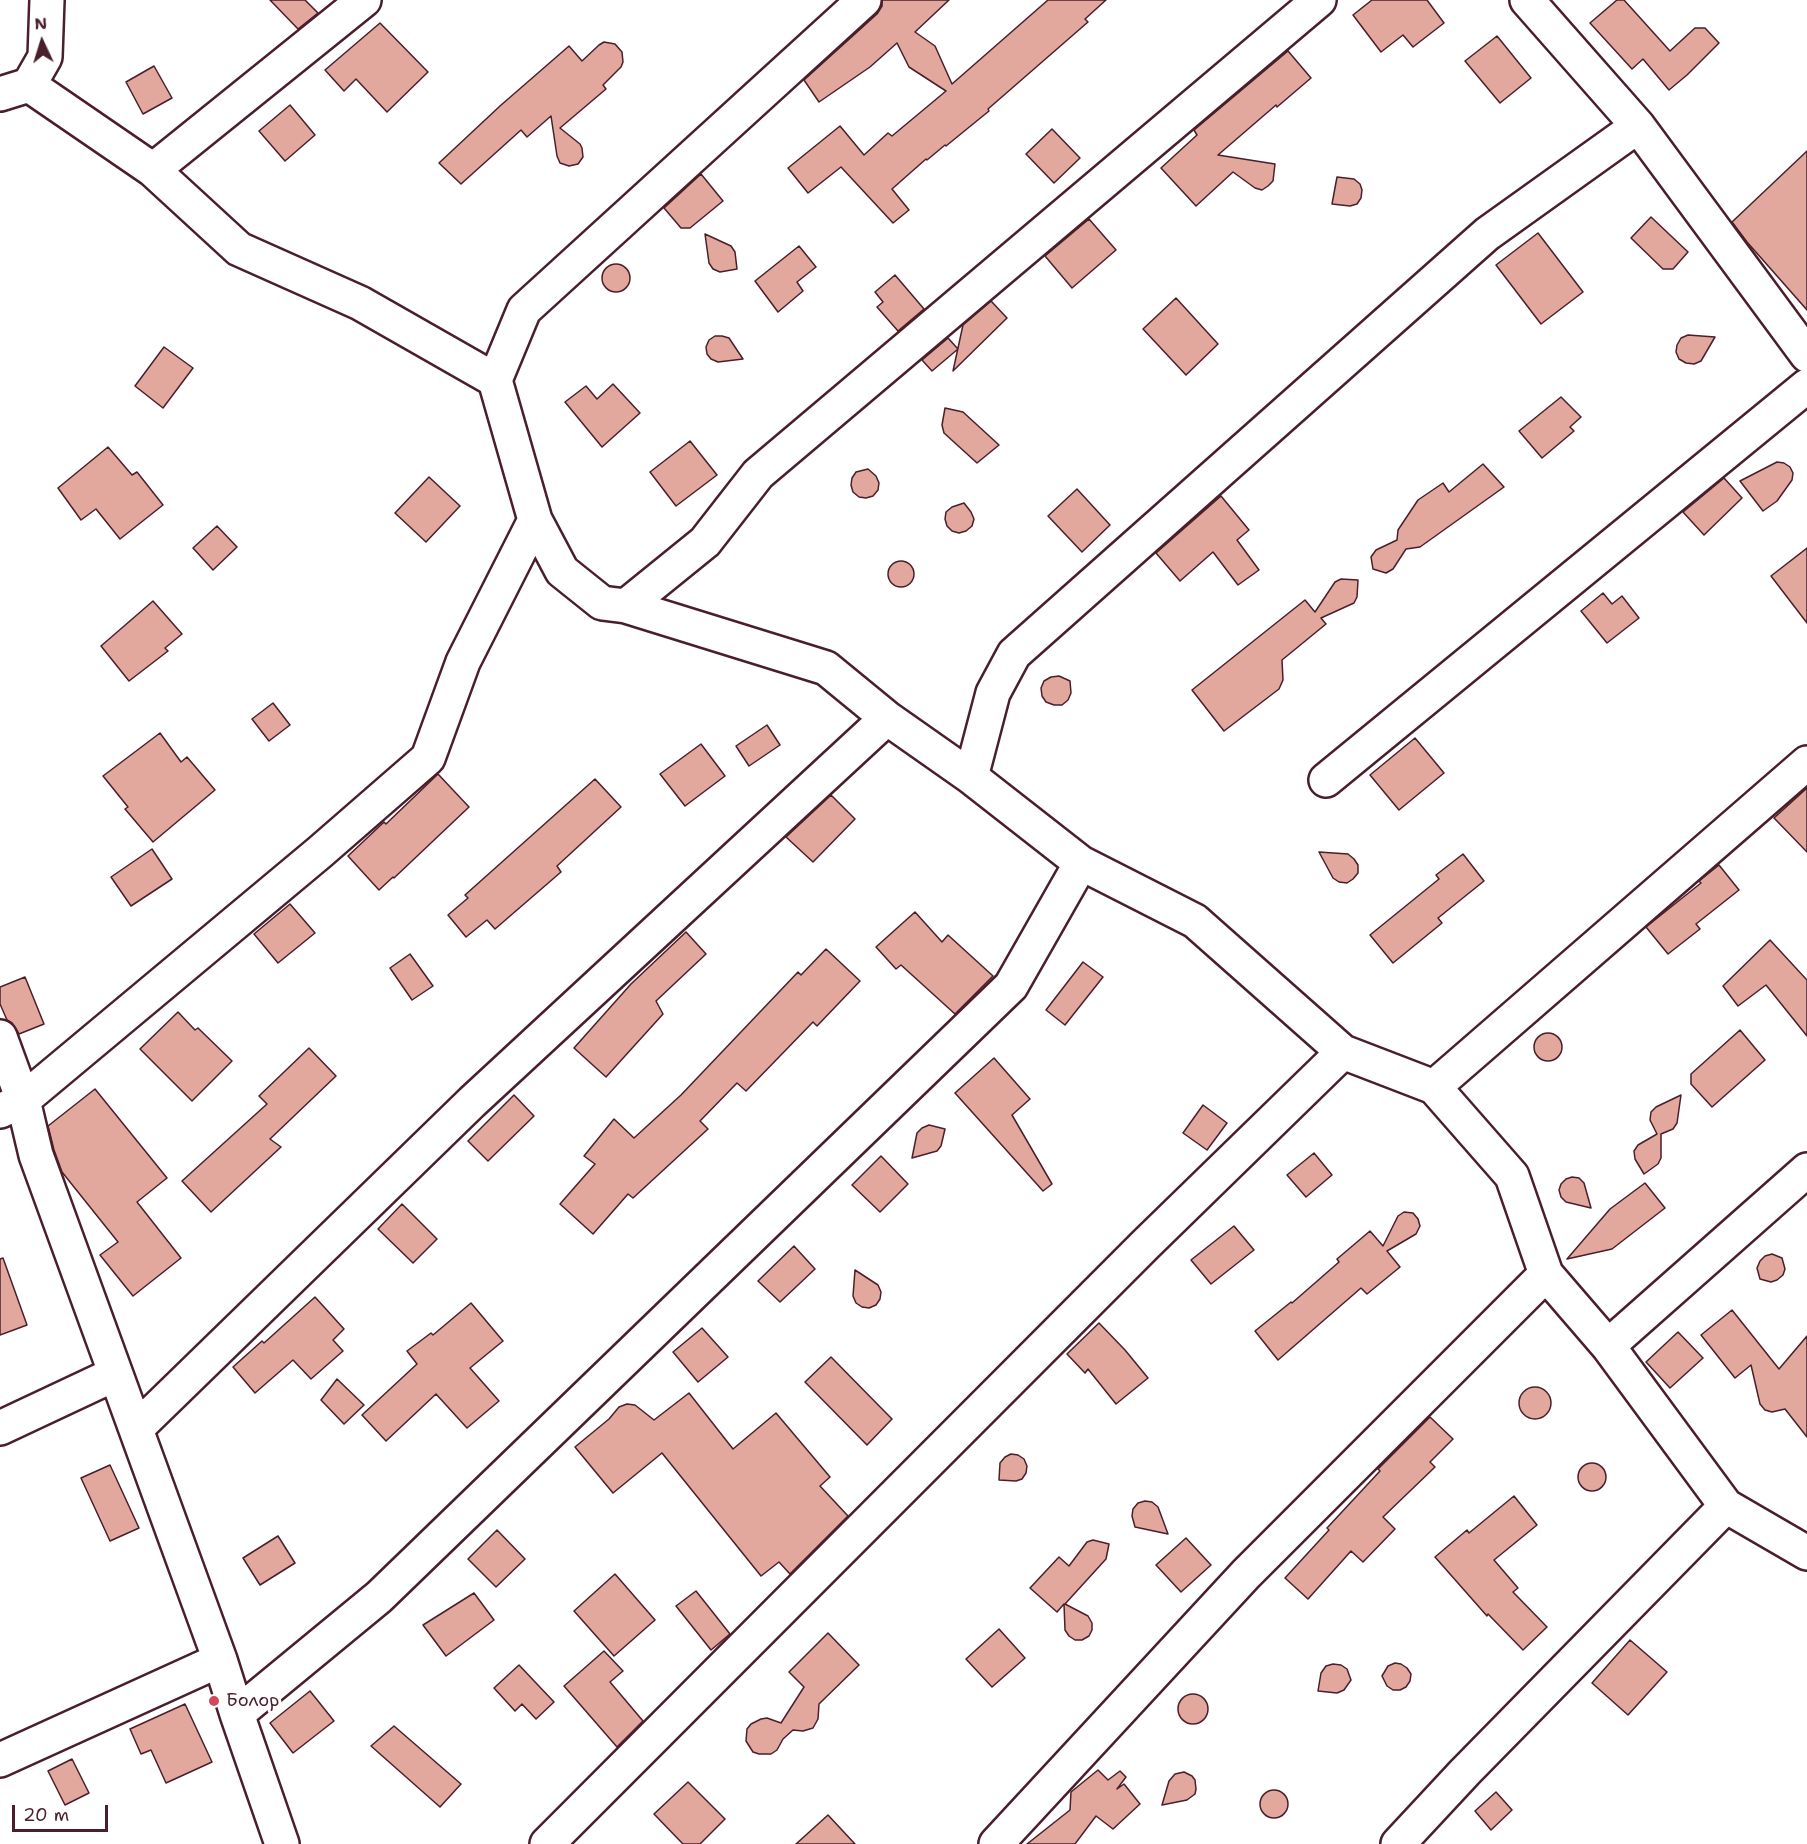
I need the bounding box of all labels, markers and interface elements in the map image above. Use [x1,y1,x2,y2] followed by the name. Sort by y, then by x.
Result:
[12,12,72,72] north arrow
[34,13,48,34] text: N
[226,1690,279,1712] place label: Болор
[207,1694,221,1708] marker: Болор
[15,1793,111,1831] scale bar
[23,1803,69,1827] text: 20 m

